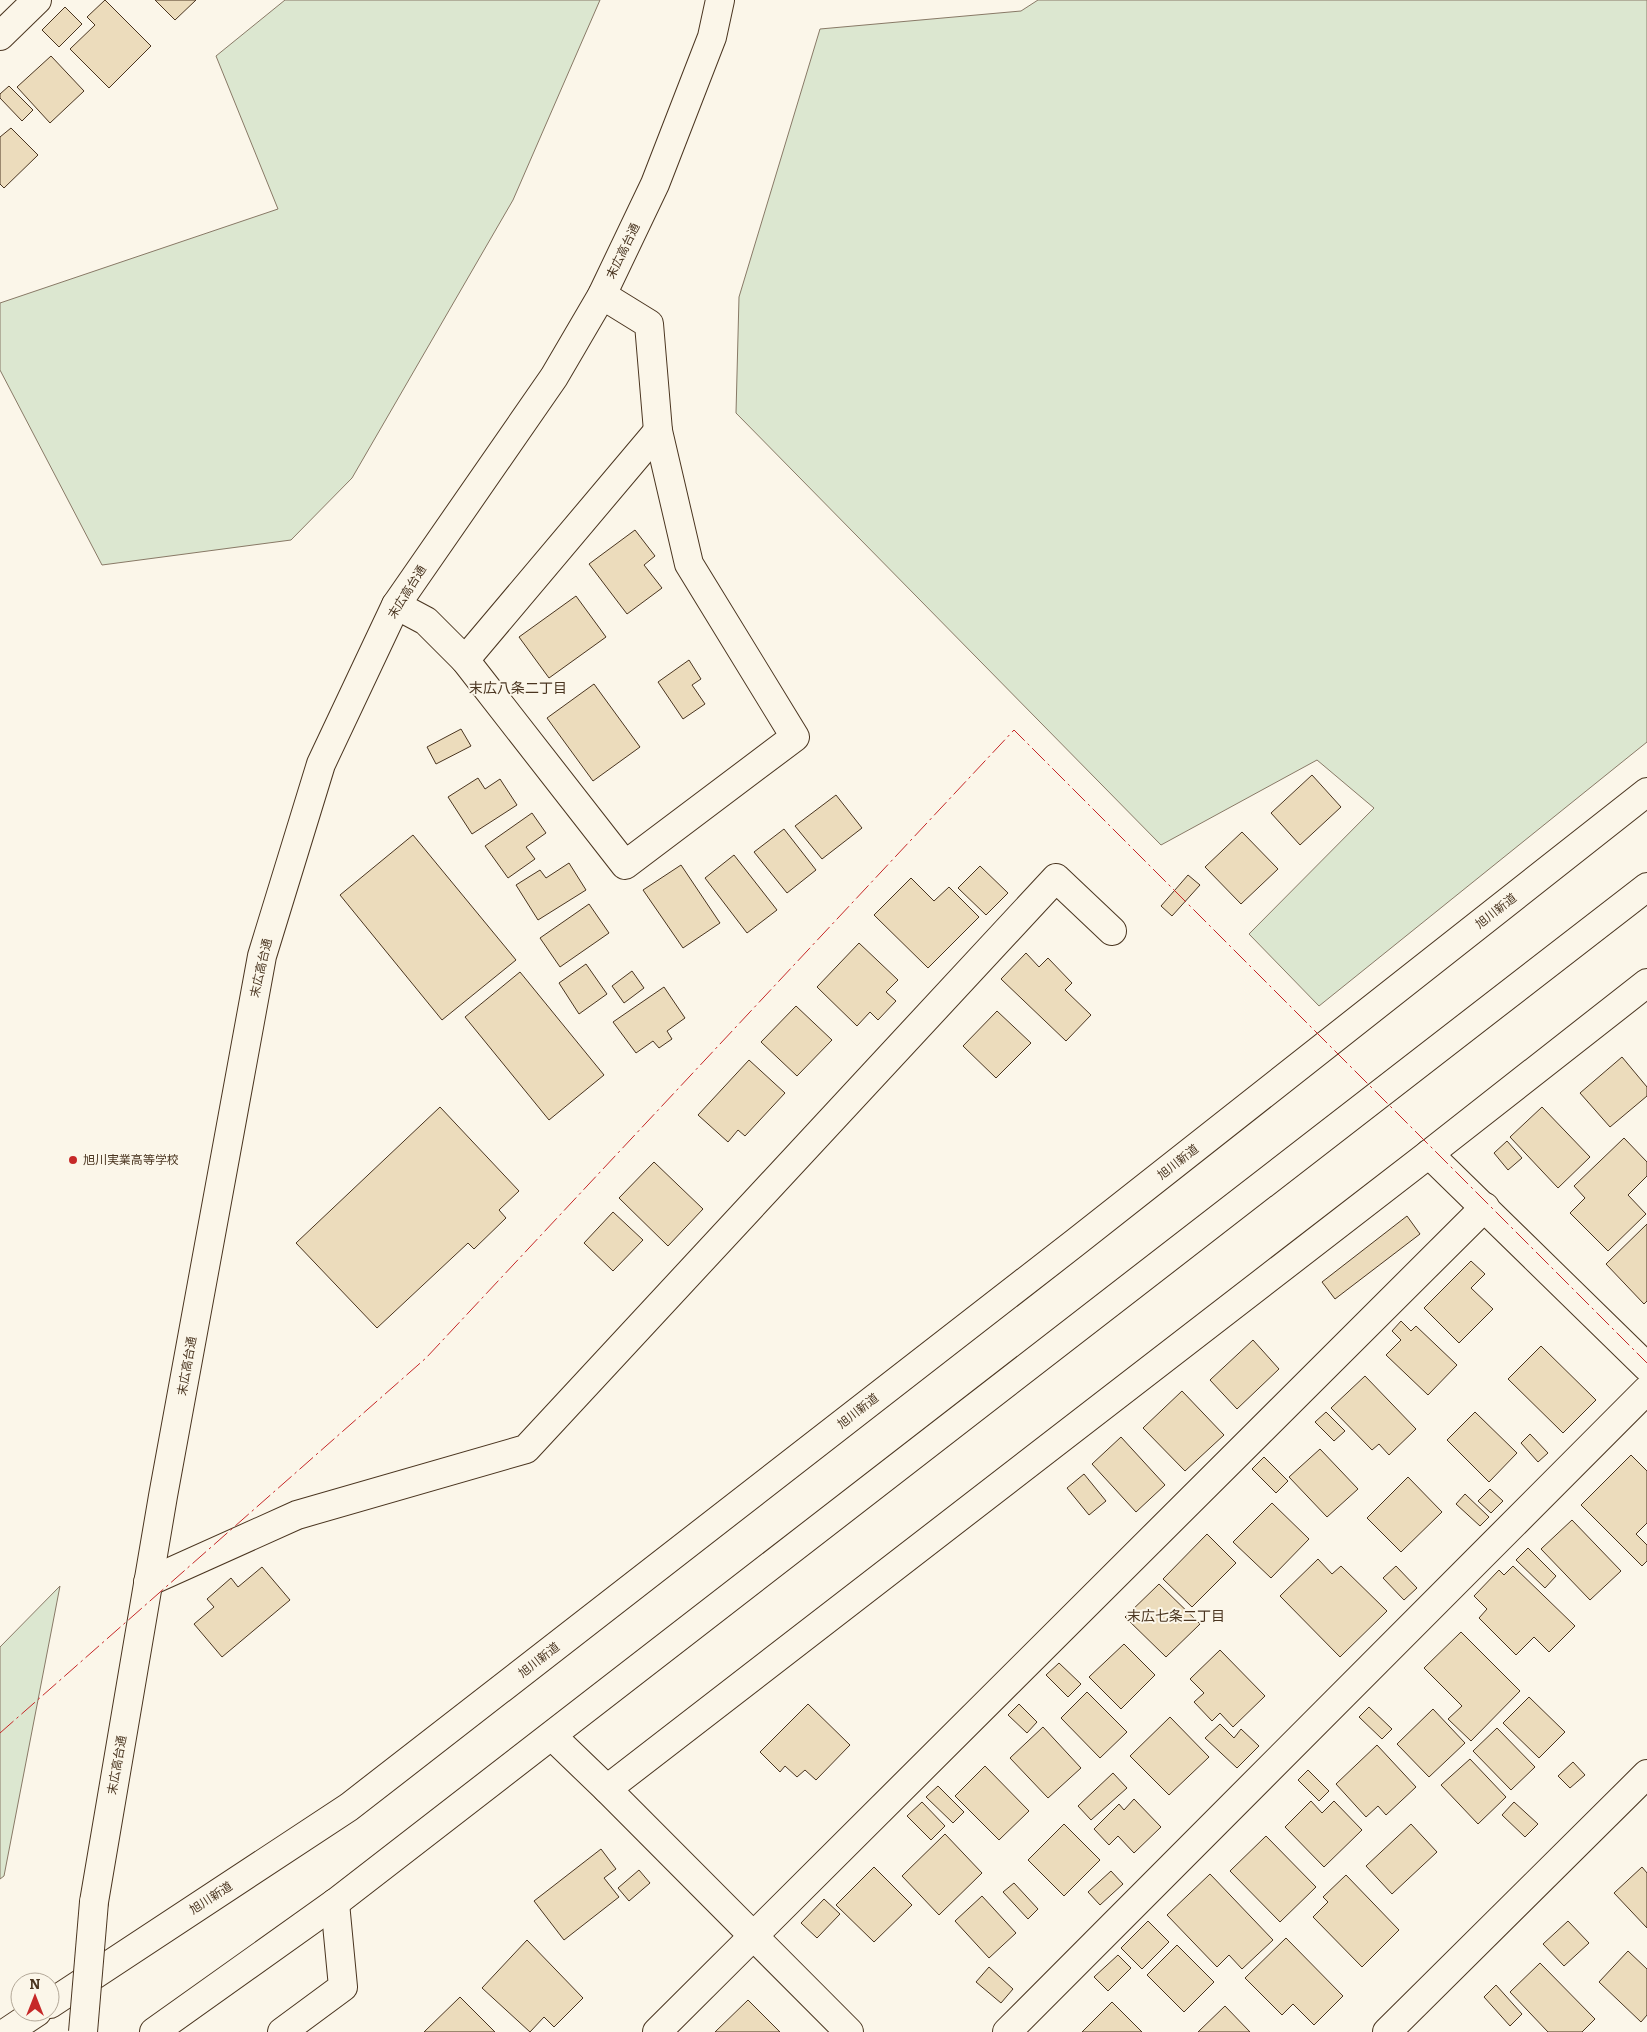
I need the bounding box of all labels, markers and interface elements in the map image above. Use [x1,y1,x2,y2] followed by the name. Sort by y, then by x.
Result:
[604,221,642,281] street label: 末広高台通
[385,563,429,621] street label: 末広高台通
[469,680,567,697] district label: 末広八条二丁目
[1473,891,1519,931] street label: 旭川新道
[247,937,275,999] street label: 末広高台通
[1155,1142,1201,1182] street label: 旭川新道
[83,1153,179,1167] place label: 旭川実業高等学校
[67,1154,79,1166] marker: 旭川実業高等学校
[175,1335,199,1397] street label: 末広高台通
[835,1391,881,1431] street label: 旭川新道
[1127,1608,1225,1625] district label: 末広七条二丁目
[516,1640,562,1680] street label: 旭川新道
[105,1734,129,1796] street label: 末広高台通
[187,1879,235,1917] street label: 旭川新道
[10,1972,60,2022] north arrow
[30,1976,41,1993] text: N

